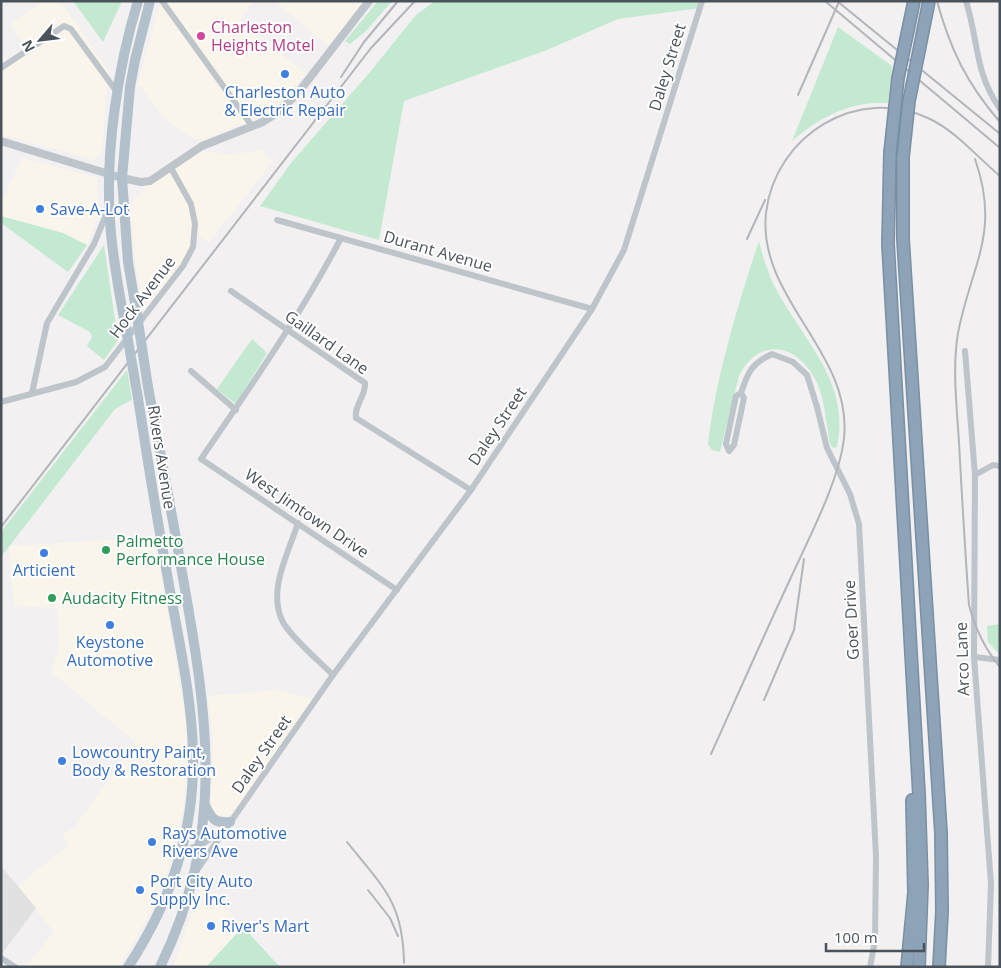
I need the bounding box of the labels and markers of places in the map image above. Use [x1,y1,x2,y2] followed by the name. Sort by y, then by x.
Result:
[211,16,315,56] place label: Charleston Heights Motel
[195,30,207,42] marker: Charleston Heights Motel
[279,68,291,80] marker: Charleston Auto & Electric Repair
[224,81,346,121] place label: Charleston Auto & Electric Repair
[50,198,129,220] place label: Save-A-Lot
[34,203,46,215] marker: Save-A-Lot
[116,530,265,570] place label: Palmetto Performance House
[100,544,112,556] marker: Palmetto Performance House
[38,547,50,559] marker: Articient
[13,559,76,581] place label: Articient
[62,587,182,609] place label: Audacity Fitness
[46,592,58,604] marker: Audacity Fitness
[104,619,116,631] marker: Keystone Automotive
[67,631,153,671] place label: Keystone Automotive
[72,741,216,781] place label: Lowcountry Paint, Body & Restoration
[56,755,68,767] marker: Lowcountry Paint, Body & Restoration
[162,822,287,862] place label: Rays Automotive Rivers Ave
[146,836,158,848] marker: Rays Automotive Rivers Ave
[150,870,253,910] place label: Port City Auto Supply Inc.
[134,884,146,896] marker: Port City Auto Supply Inc.
[221,915,310,937] place label: River's Mart
[205,920,217,932] marker: River's Mart

